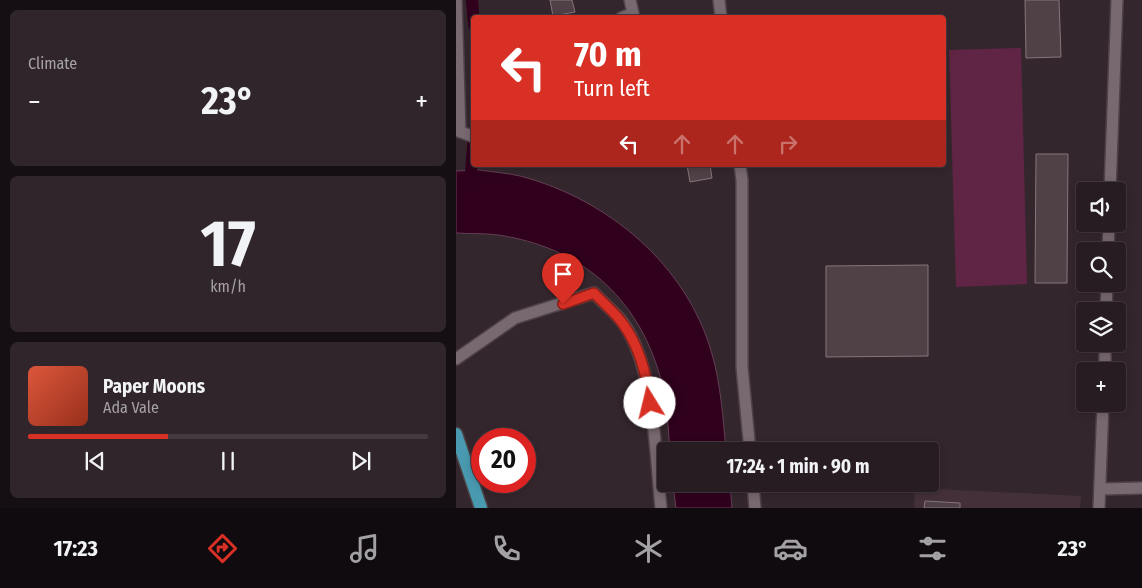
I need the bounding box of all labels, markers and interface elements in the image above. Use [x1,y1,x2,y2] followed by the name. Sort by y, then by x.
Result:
[574,33,642,75] text: 70 m
[491,35,556,100] icon: left
[28,54,77,73] text: Climate
[574,75,650,102] text: Turn left
[201,78,255,124] text: 23°
[28,85,41,118] text: −
[415,85,428,118] text: +
[615,130,643,158] icon: left
[668,130,696,158] icon: ahead
[721,130,749,158] icon: ahead
[774,130,802,158] icon: right
[1076,182,1126,412] map controls
[1076,182,1126,232] button: sound
[200,205,256,283] text: 17
[1076,242,1126,292] button: search
[542,253,584,304] pin
[549,260,577,288] icon: arrive
[210,277,246,296] text: km/h
[1076,302,1126,352] button: layers
[1076,362,1126,412] button: +
[103,375,205,398] text: Paper Moons
[623,376,675,428] position arrow
[103,398,159,417] text: Ada Vale
[471,428,536,493] speed limit sign: 20
[81,447,109,475] icon: previous
[214,447,242,475] icon: pause
[347,447,375,475] icon: next
[726,455,870,478] text: 17:24 · 1 min · 90 m
[205,531,240,566] icon: directions
[347,531,382,566] icon: music
[489,531,524,566] icon: phone
[631,531,666,566] icon: climate
[773,531,808,566] icon: car
[915,531,950,566] icon: filters
[54,535,98,562] text: 17:23
[1058,535,1088,562] text: 23°

